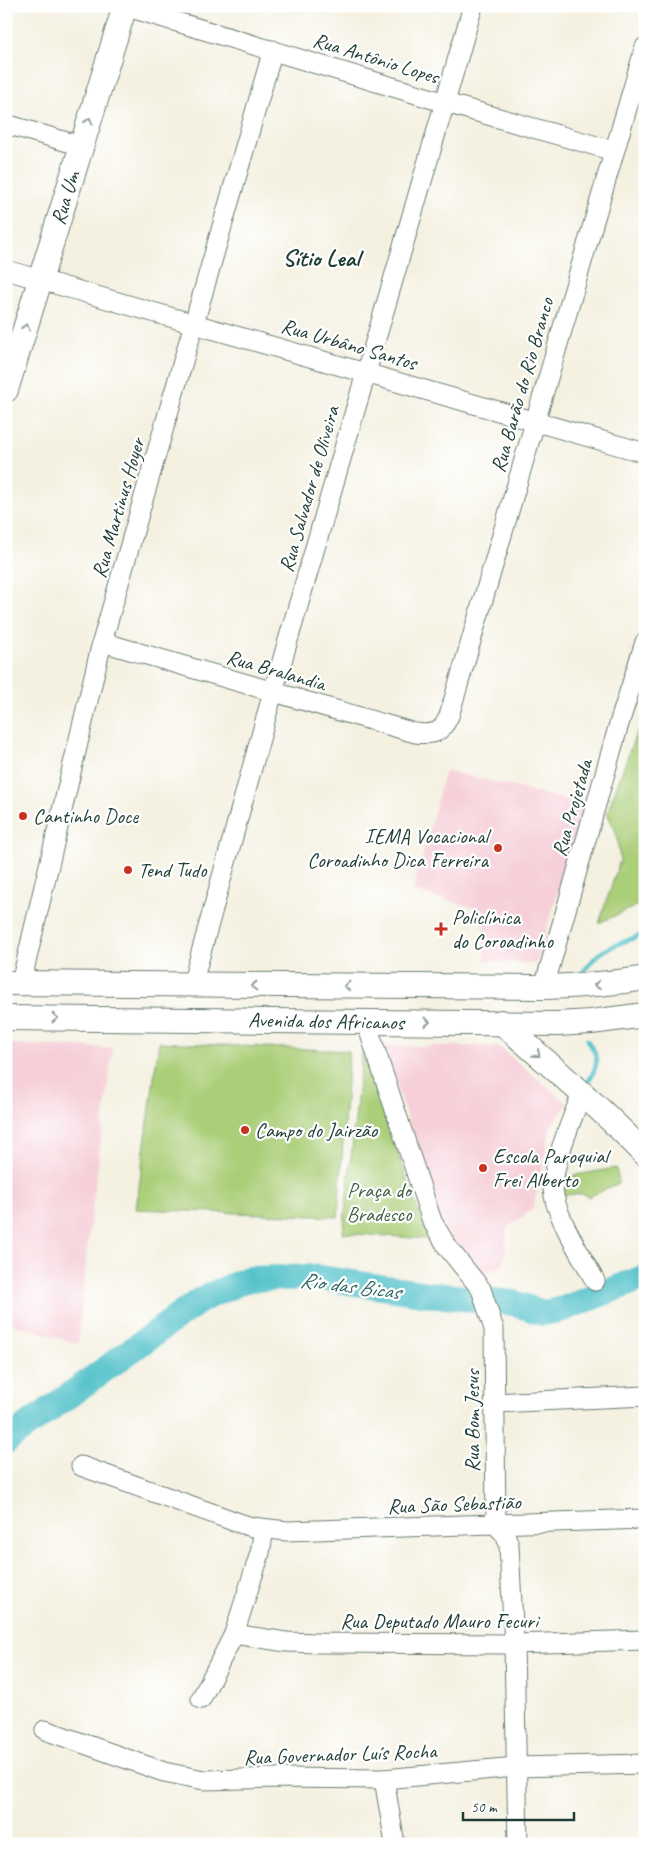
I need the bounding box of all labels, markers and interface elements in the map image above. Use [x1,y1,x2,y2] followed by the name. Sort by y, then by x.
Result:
[310,27,444,90] street label: Rua Antônio Lopes
[83,118,93,126] one-way arrow
[45,166,86,228] street label: Rua Um
[283,243,364,273] district label: Sítio Leal
[485,293,560,475] street label: Rua Barão do Rio Branco
[278,312,421,376] street label: Rua Urbâno Santos
[20,323,30,332] one-way arrow
[273,401,346,575] street label: Rua Salvador de Oliveira
[86,434,151,581] street label: Rua Martinus Hoyer
[223,643,331,697] street label: Rua Bralandia
[546,754,599,860] street label: Rua Projetada
[33,803,139,829] place label: Cantinho Doce
[17,810,29,822] marker: Cantinho Doce
[307,823,491,873] place label: IEMA Vocacional Coroadinho Dica Ferreira
[492,842,504,854] marker: IEMA Vocacional Coroadinho Dica Ferreira
[138,857,208,883] place label: Tend Tudo
[122,864,134,876] marker: Tend Tudo
[452,904,554,954] place label: Policlínica do Coroadinho
[434,922,448,936] marker: Policlínica do Coroadinho
[592,979,600,990] one-way arrow
[250,980,258,991] one-way arrow
[342,981,350,991] one-way arrow
[248,1007,406,1035] street label: Avenida dos Africanos
[52,1013,59,1023] one-way arrow
[424,1017,432,1027] one-way arrow
[532,1049,541,1058] one-way arrow
[255,1117,379,1143] place label: Campo do Jairzão
[239,1124,251,1136] marker: Campo do Jairzão
[493,1143,611,1193] place label: Escola Paroquial Frei Alberto
[477,1162,489,1174] marker: Escola Paroquial Frei Alberto
[347,1177,413,1227] park label: Praça do Bradesco
[299,1266,406,1307] water label: Rio das Bicas
[459,1368,485,1472] street label: Rua Bom Jesus
[387,1489,523,1519] street label: Rua São Sebastião
[340,1608,541,1634] street label: Rua Deputado Mauro Fecuri
[243,1738,439,1770] street label: Rua Governador Luís Rocha
[463,1790,575,1822] scale bar
[471,1798,498,1817] text: 50 m

